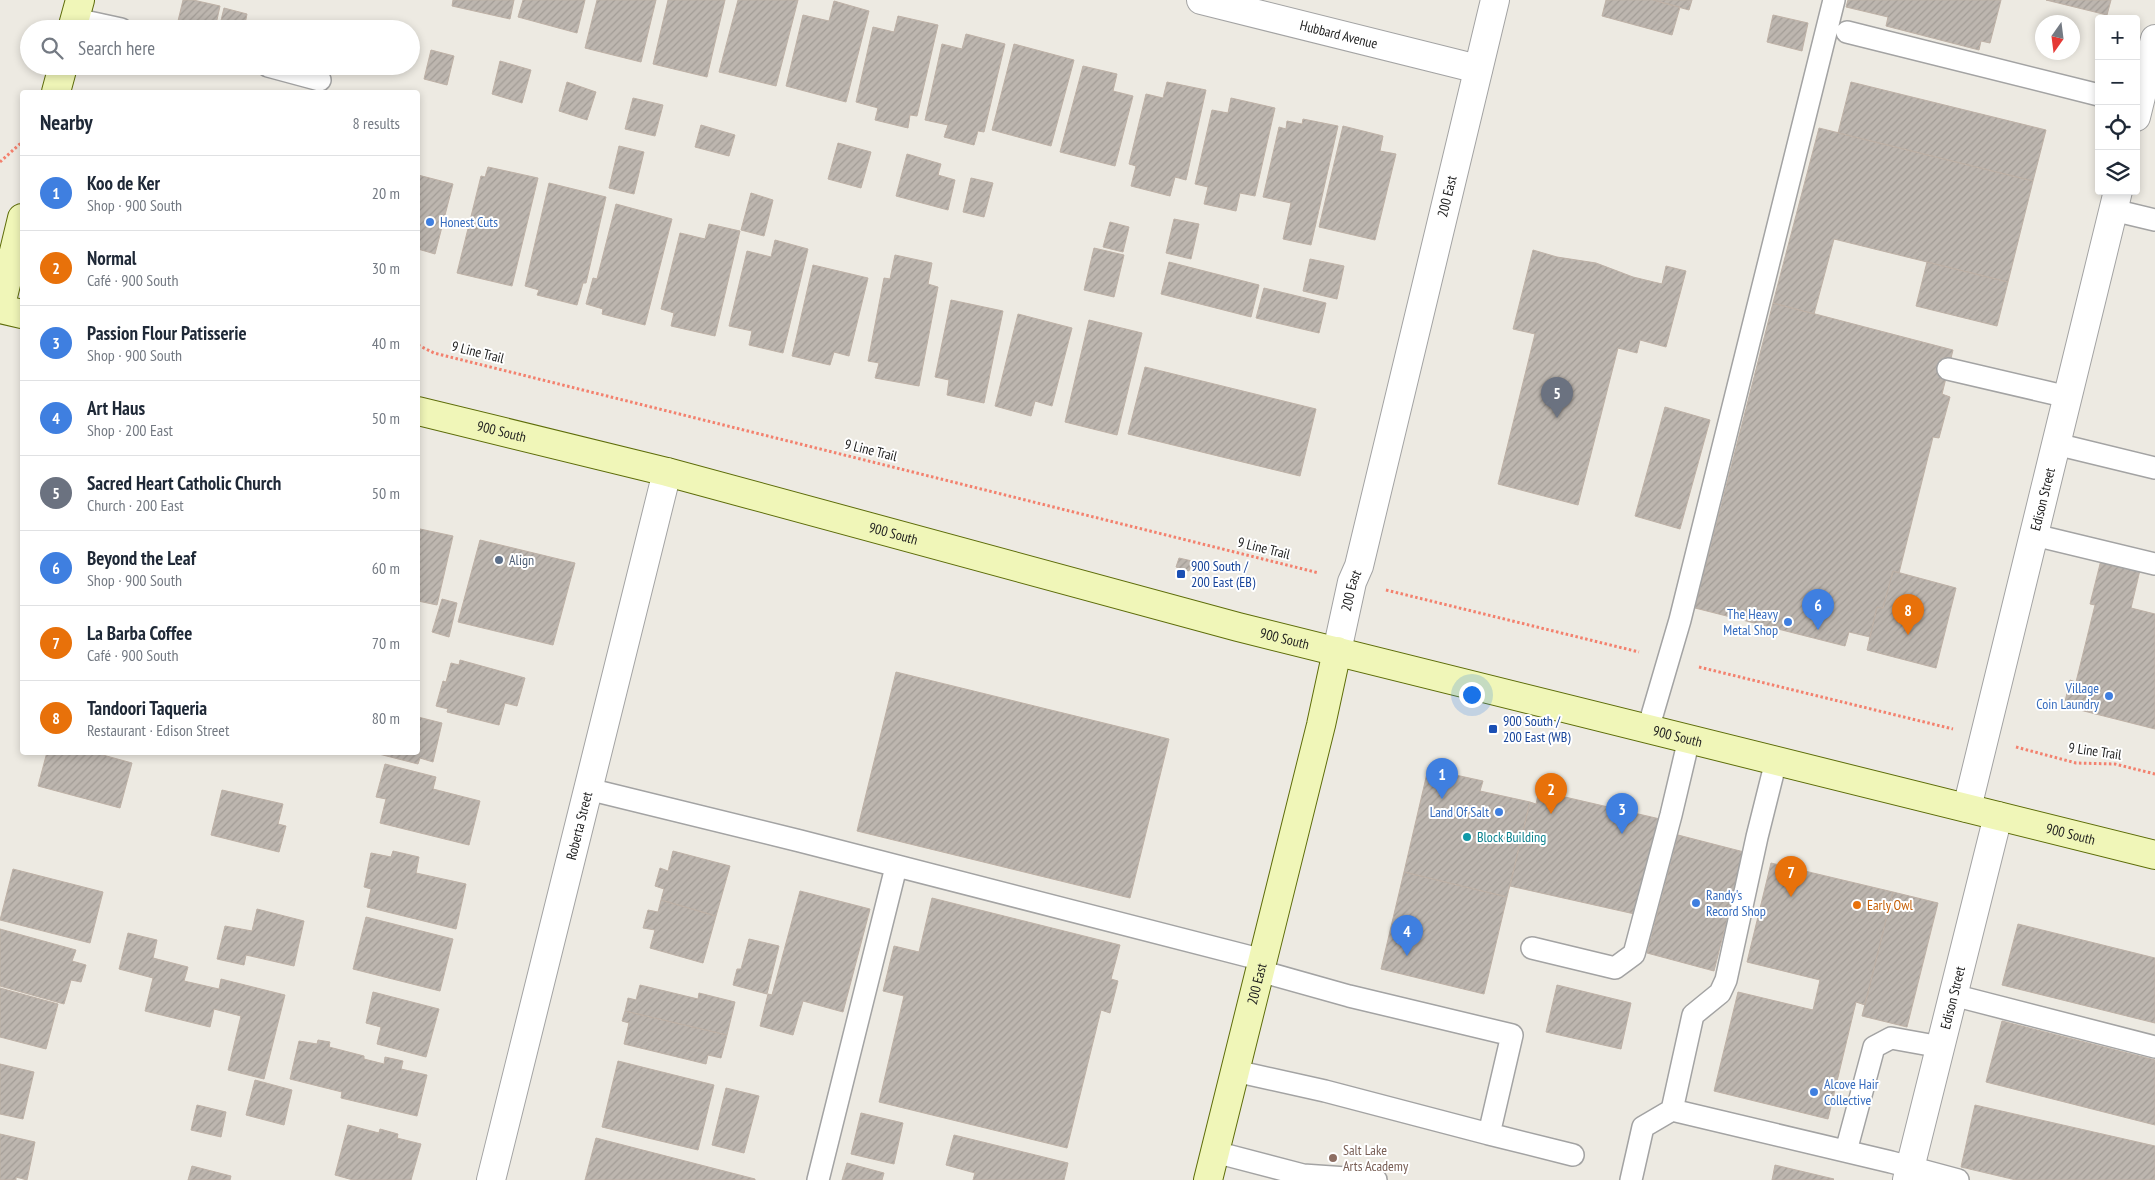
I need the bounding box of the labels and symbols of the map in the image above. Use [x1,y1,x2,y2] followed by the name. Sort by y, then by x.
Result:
[2035,15,2080,60] north arrow
[1298,16,1380,53] street label: Hubbard Avenue
[1433,174,1461,219] street label: 200 East
[440,213,498,231] place label: Honest Cuts
[424,216,436,228] marker: Honest Cuts
[450,337,507,367] street label: 9 Line Trail
[1541,377,1573,418] pin: 5
[475,417,528,446] street label: 900 South
[843,435,900,465] street label: 9 Line Trail
[2026,466,2059,532] street label: Edison Street
[867,518,920,549] street label: 900 South
[1236,533,1293,563] street label: 9 Line Trail
[509,551,534,569] place label: Align
[493,554,505,566] marker: Align
[1191,557,1256,591] place label: 900 South / 200 East (EB)
[1337,567,1365,613] street label: 200 East
[1175,568,1187,580] marker: 900 South / 200 East (EB)
[1802,589,1834,630] pin: 6
[1892,594,1924,635] pin: 8
[1723,605,1779,639] place label: The Heavy Metal Shop
[1782,616,1794,628] marker: The Heavy Metal Shop
[1258,624,1311,653] street label: 900 South
[2036,679,2100,713] place label: Village Coin Laundry
[1459,682,1485,708] your location
[2103,690,2115,702] marker: Village Coin Laundry
[1503,712,1571,746] place label: 900 South / 200 East (WB)
[1651,722,1704,751] street label: 900 South
[1487,723,1499,735] marker: 900 South / 200 East (WB)
[2067,738,2123,764] street label: 9 Line Trail
[1426,758,1458,799] pin: 1
[1535,773,1567,814] pin: 2
[562,790,596,862] street label: Roberta Street
[1606,793,1638,834] pin: 3
[1430,803,1489,821] place label: Land Of Salt
[1493,806,1505,818] marker: Land Of Salt
[2044,819,2097,849] street label: 900 South
[1477,828,1546,846] place label: Block Building
[1461,831,1473,843] marker: Block Building
[1775,856,1807,897] pin: 7
[1706,886,1766,920] place label: Randy's Record Shop
[1867,896,1913,914] place label: Early Owl
[1690,897,1702,909] marker: Randy's Record Shop
[1851,899,1863,911] marker: Early Owl
[1391,915,1423,956] pin: 4
[1243,961,1271,1007] street label: 200 East
[1936,964,1969,1031] street label: Edison Street
[1824,1075,1879,1109] place label: Alcove Hair Collective
[1808,1086,1820,1098] marker: Alcove Hair Collective
[1343,1141,1409,1175] place label: Salt Lake Arts Academy
[1327,1152,1339,1164] marker: Salt Lake Arts Academy

